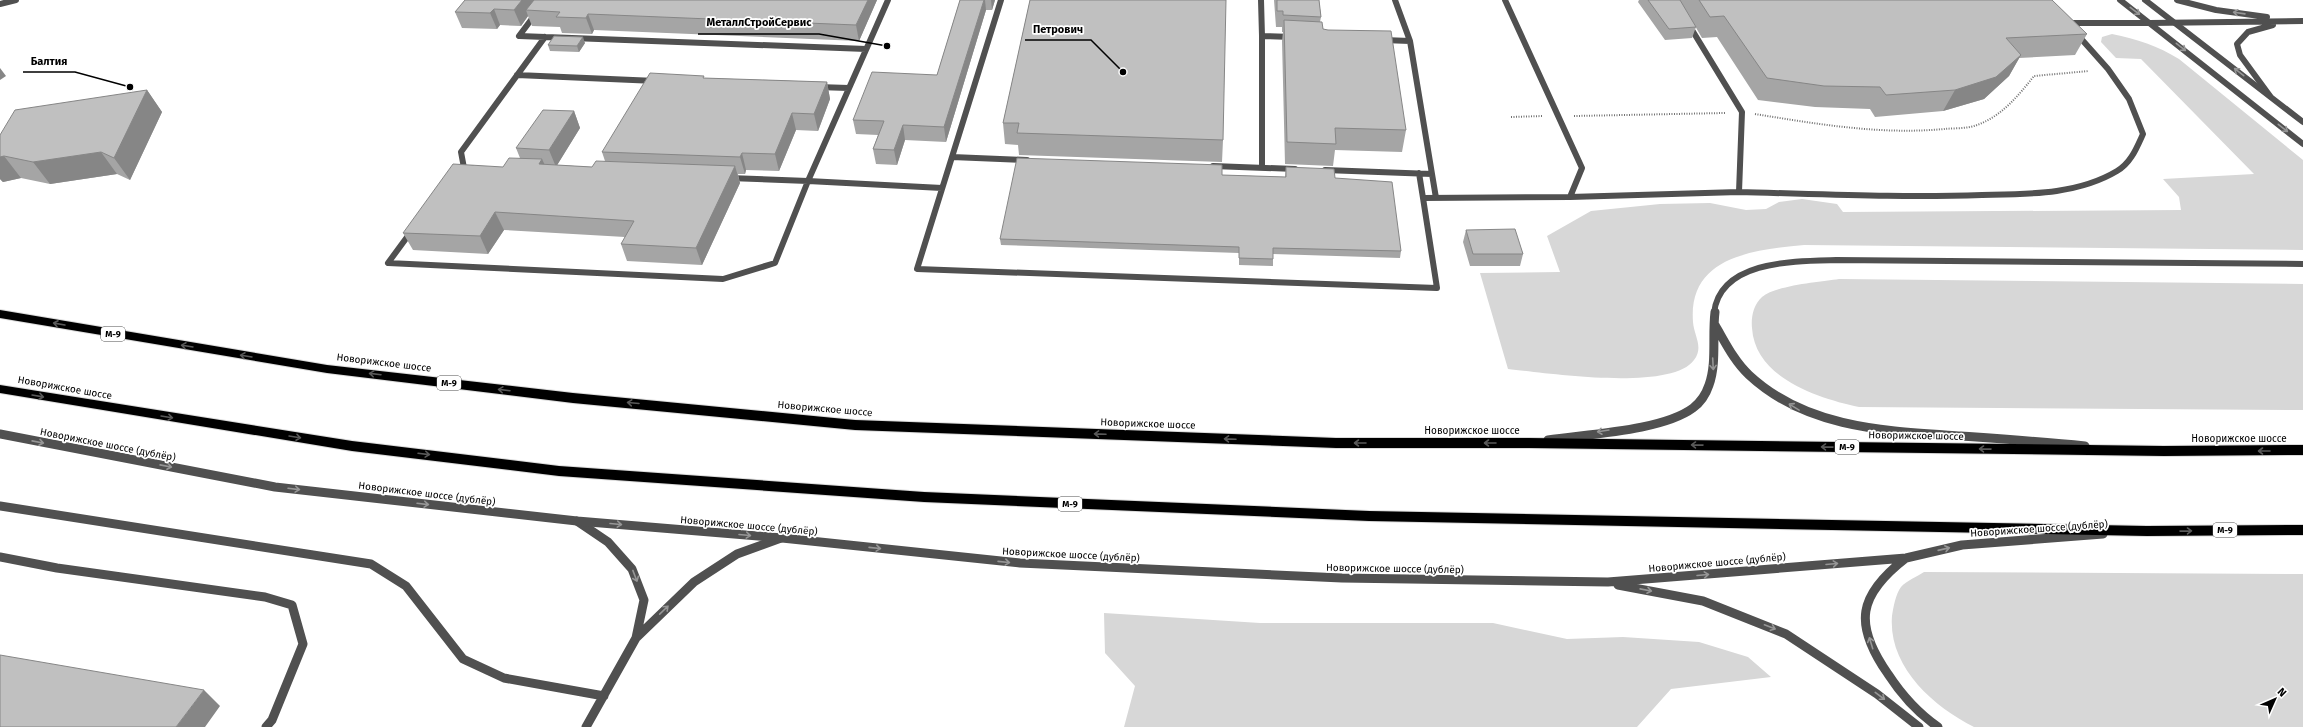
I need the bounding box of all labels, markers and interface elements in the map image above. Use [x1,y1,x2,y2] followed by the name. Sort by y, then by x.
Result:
[2129,7,2140,16] one-way arrow
[2233,9,2246,17] one-way arrow
[698,11,819,34] callout: МеталлСтройСервис
[707,16,812,29] text: МеталлСтройСервис
[1025,17,1091,40] callout: Петрович
[1033,23,1083,36] text: Петрович
[2175,43,2186,51] one-way arrow
[23,49,75,72] callout: Балтия
[31,55,67,68] text: Балтия
[2234,68,2245,76] one-way arrow
[2277,123,2288,132] one-way arrow
[53,320,66,328] one-way arrow
[101,327,125,341] road number: М-9
[181,342,194,350] one-way arrow
[336,351,432,375] street label: Новорижское шоссе
[240,352,253,360] one-way arrow
[1710,357,1717,370] one-way arrow
[369,371,382,378] one-way arrow
[17,374,113,402] street label: Новорижское шоссе
[437,376,461,390] road number: М-9
[498,386,511,393] one-way arrow
[32,392,45,400] one-way arrow
[777,399,873,419] street label: Новорижское шоссе
[627,400,640,407] one-way arrow
[1788,402,1800,410] one-way arrow
[160,413,173,421] one-way arrow
[1100,416,1196,432] street label: Новорижское шоссе
[39,425,177,464] street label: Новорижское шоссе (дублёр)
[1424,425,1520,437] street label: Новорижское шоссе
[1597,427,1610,435] one-way arrow
[1868,429,1964,443] street label: Новорижское шоссе
[1094,430,1107,438] one-way arrow
[288,433,301,441] one-way arrow
[2191,433,2287,445] street label: Новорижское шоссе
[1224,435,1237,443] one-way arrow
[31,438,44,446] one-way arrow
[1354,439,1367,447] one-way arrow
[1484,439,1497,447] one-way arrow
[1835,440,1859,454] road number: М-9
[1691,441,1704,449] one-way arrow
[1821,443,1834,451] one-way arrow
[1979,445,1992,453] one-way arrow
[2258,447,2271,455] one-way arrow
[417,451,430,458] one-way arrow
[159,462,172,470] one-way arrow
[358,479,496,508] street label: Новорижское шоссе (дублёр)
[287,485,300,493] one-way arrow
[1058,497,1082,511] road number: М-9
[416,500,429,508] one-way arrow
[680,513,818,538] street label: Новорижское шоссе (дублёр)
[1970,517,2108,540] street label: Новорижское шоссе (дублёр)
[609,521,622,528] one-way arrow
[2213,523,2237,537] road number: М-9
[2179,527,2192,535] one-way arrow
[738,531,751,538] one-way arrow
[868,544,881,552] one-way arrow
[1002,544,1140,565] street label: Новорижское шоссе (дублёр)
[1937,545,1950,552] one-way arrow
[1648,550,1786,575] street label: Новорижское шоссе (дублёр)
[997,558,1010,565] one-way arrow
[1825,560,1838,568] one-way arrow
[1326,561,1464,576] street label: Новорижское шоссе (дублёр)
[631,569,639,581] one-way arrow
[1696,571,1709,578] one-way arrow
[1639,586,1652,594] one-way arrow
[659,606,669,615] one-way arrow
[1764,624,1776,632] one-way arrow
[1867,637,1874,650] one-way arrow
[2255,679,2295,719] north arrow
[2275,685,2289,699] text: N
[1874,692,1885,701] one-way arrow

